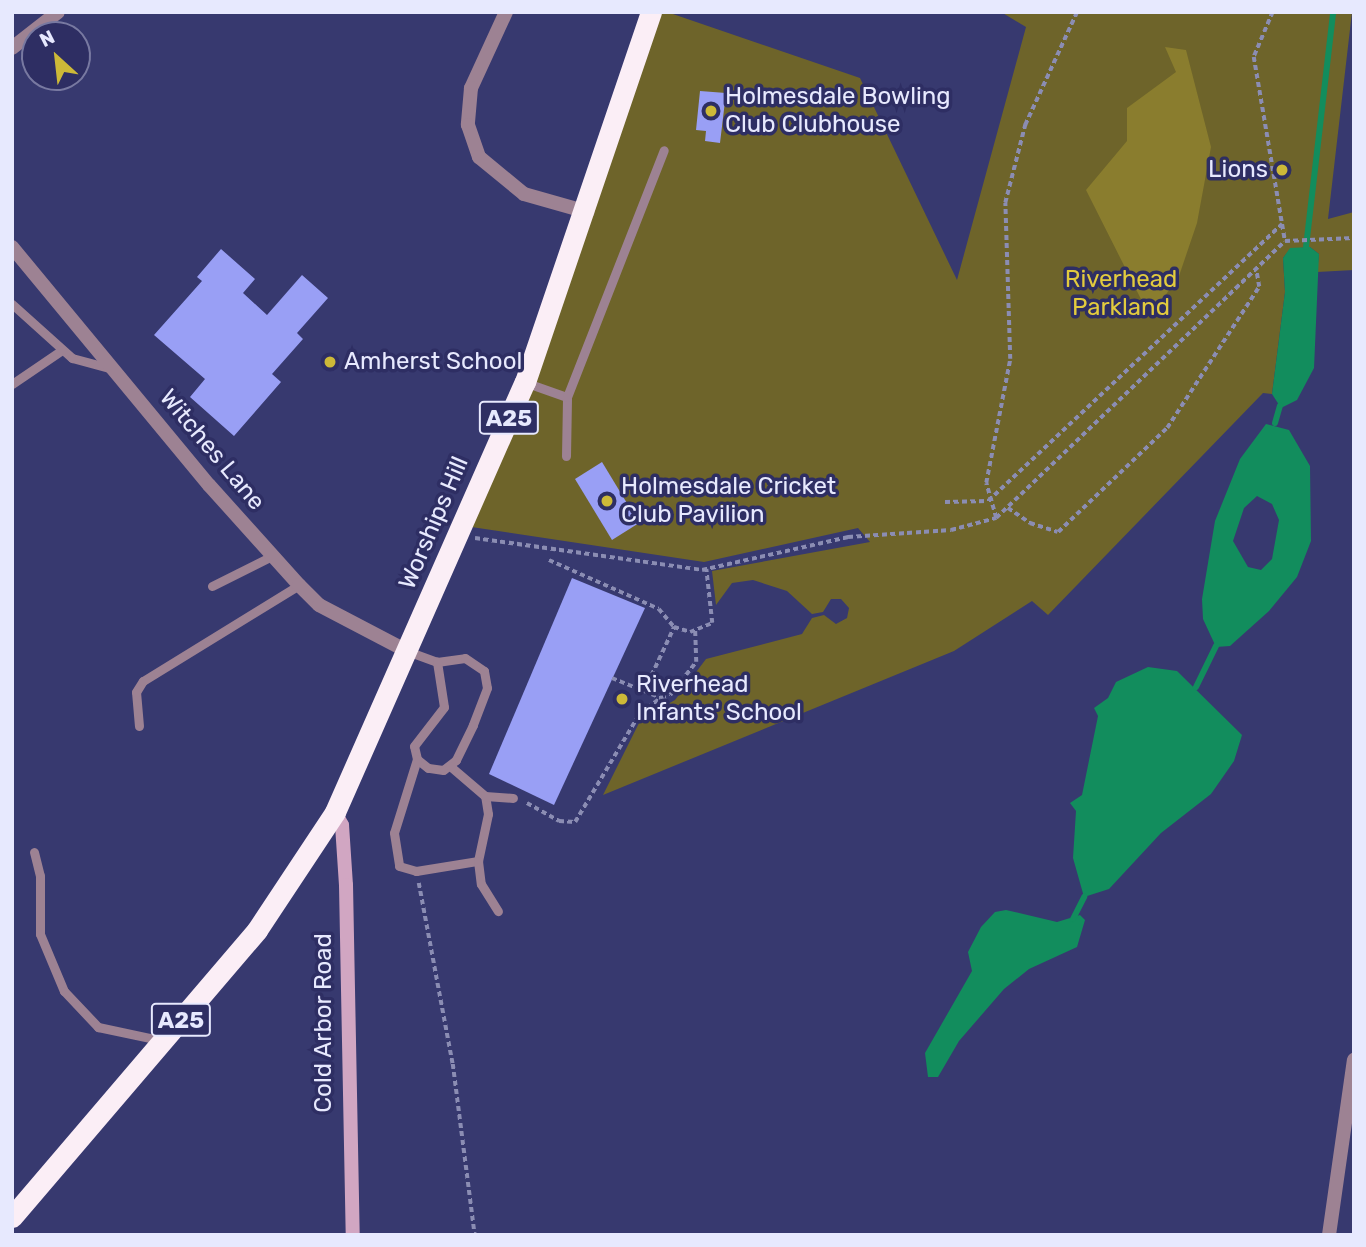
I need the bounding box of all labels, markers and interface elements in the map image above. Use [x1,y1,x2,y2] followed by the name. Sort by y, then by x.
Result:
[21,21,91,91] north arrow
[36,25,58,52] text: N
[725,83,951,139] place label: Holmesdale Bowling Club Clubhouse
[703,103,719,119] marker: Holmesdale Bowling Club Clubhouse
[1208,156,1268,184] place label: Lions
[1274,162,1290,178] marker: Lions
[1065,266,1177,322] park label: Riverhead Parkland
[344,348,522,376] place label: Amherst School
[322,354,338,370] marker: Amherst School
[153,384,271,516] street label: Witches Lane
[477,398,540,438] road number: A25
[393,452,475,594] street label: Worships Hill
[621,473,836,529] place label: Holmesdale Cricket Club Pavilion
[599,493,615,509] marker: Holmesdale Cricket Club Pavilion
[636,671,802,727] place label: Riverhead Infants' School
[614,691,630,707] marker: Riverhead Infants' School
[310,933,338,1113] street label: Cold Arbor Road
[150,1001,212,1040] road number: A25

